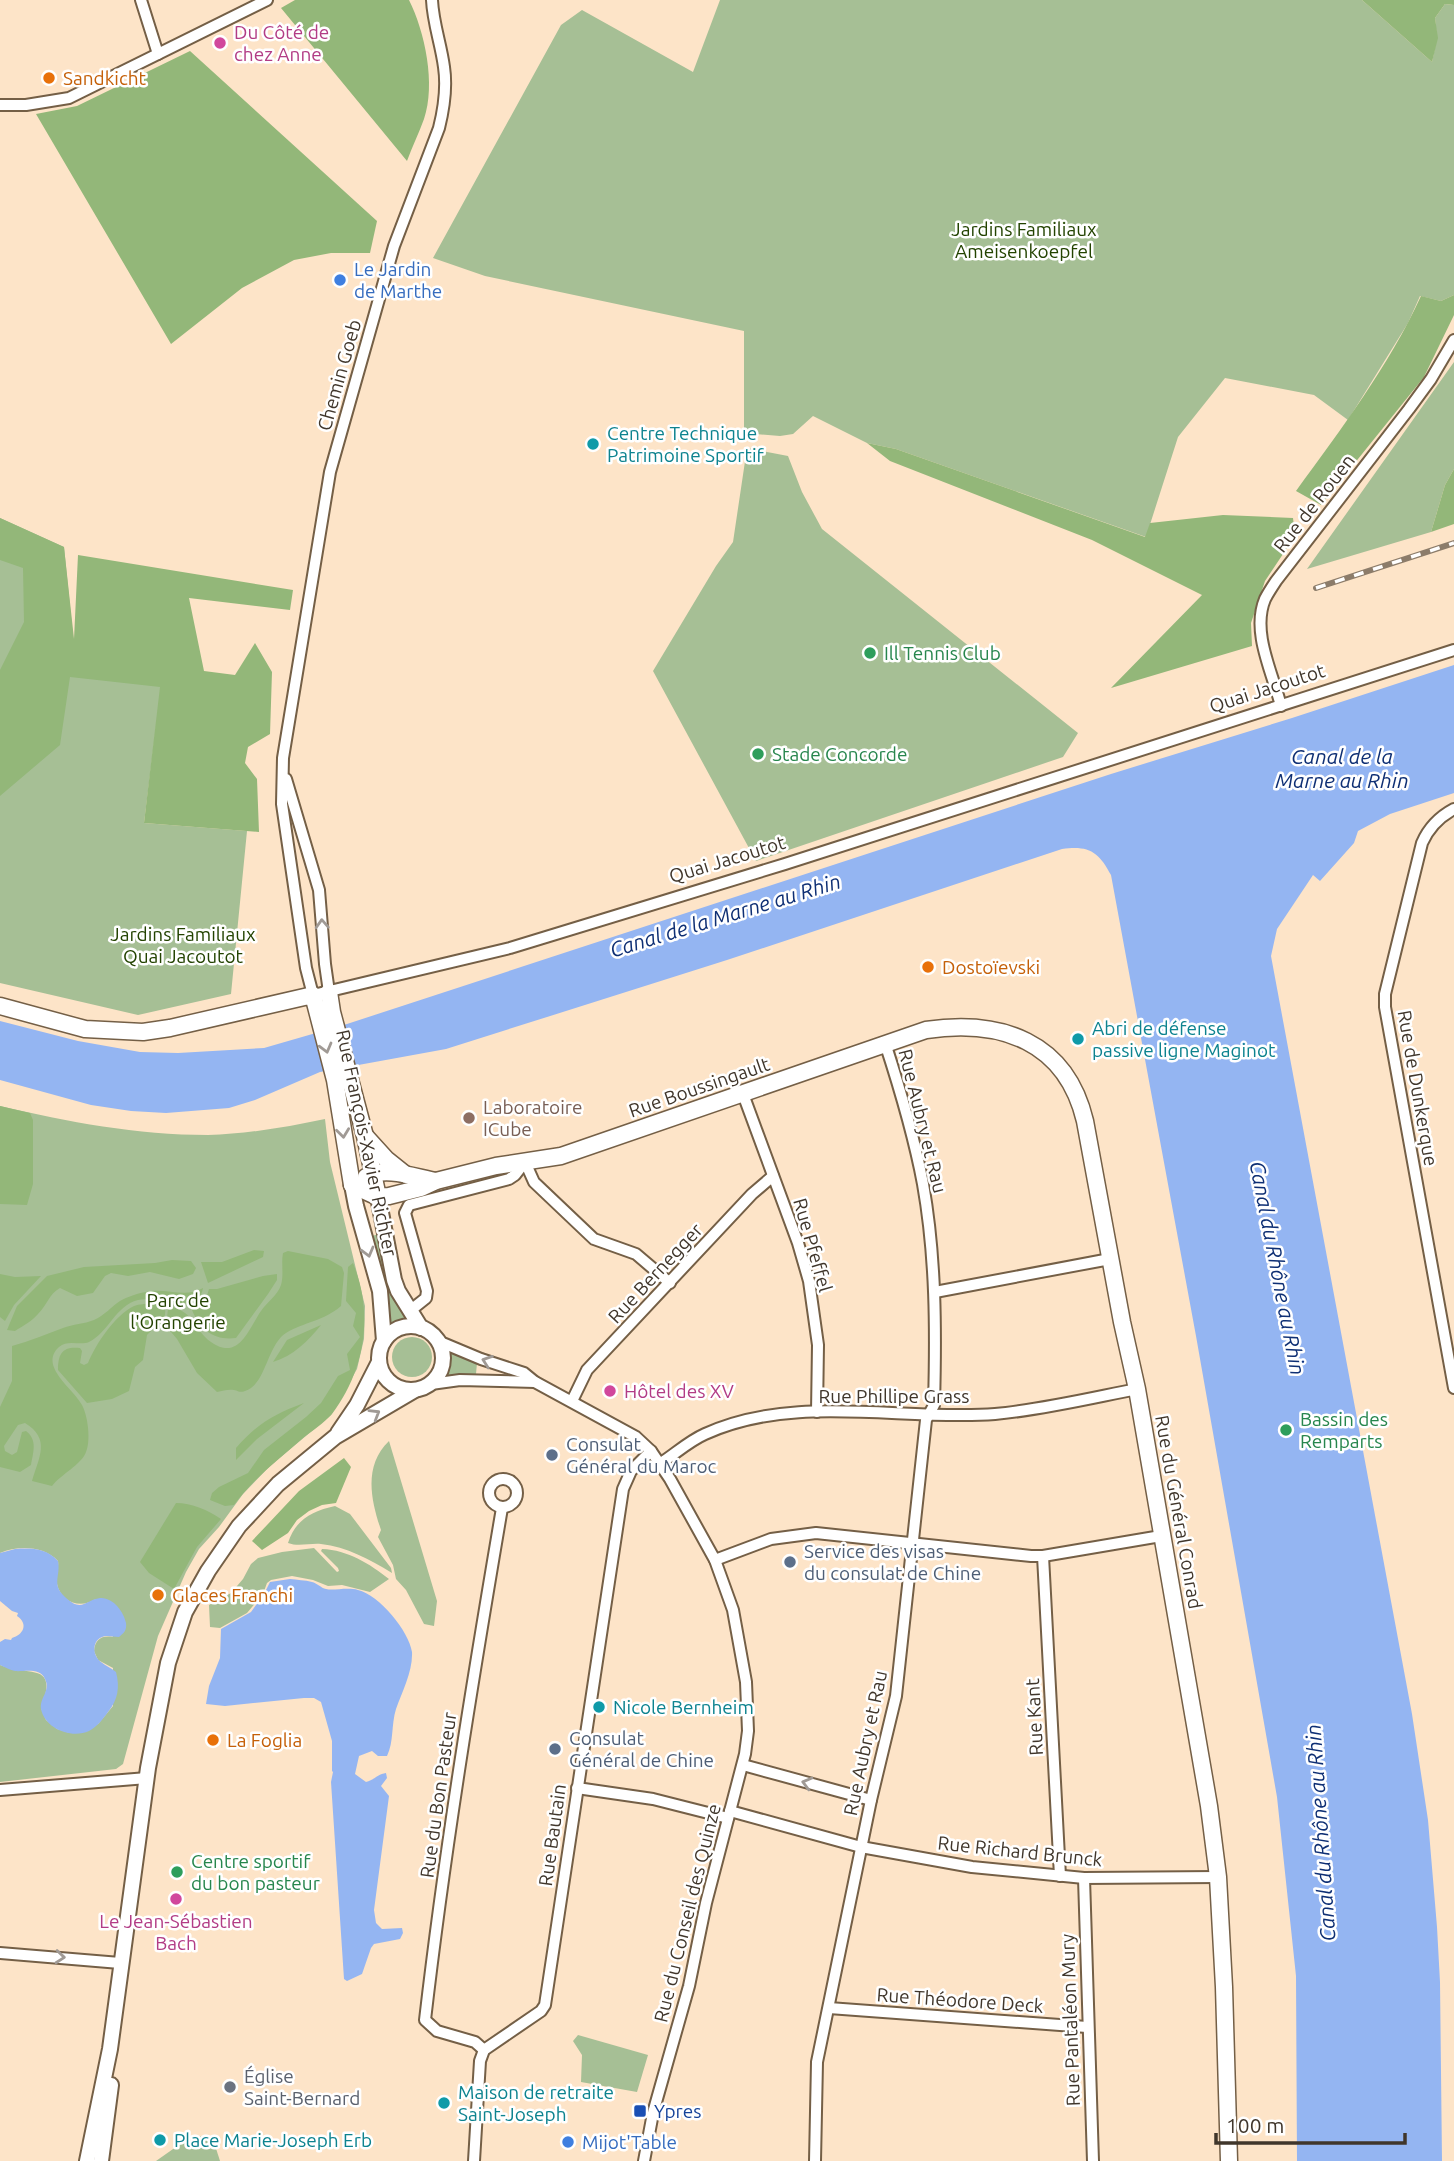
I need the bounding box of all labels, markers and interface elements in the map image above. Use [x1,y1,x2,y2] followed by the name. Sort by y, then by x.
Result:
[234,21,329,65] place label: Du Côté de chez Anne
[212,35,228,51] marker: Du Côté de chez Anne
[63,67,147,89] place label: Sandkicht
[41,70,57,86] marker: Sandkicht
[951,218,1097,262] park label: Jardins Familiaux Ameisenkoepfel
[354,258,442,302] place label: Le Jardin de Marthe
[332,272,348,288] marker: Le Jardin de Marthe
[313,317,365,433] street label: Chemin Goeb
[607,422,765,466] place label: Centre Technique Patrimoine Sportif
[585,436,601,452] marker: Centre Technique Patrimoine Sportif
[1269,450,1359,556] street label: Rue de Rouen
[884,642,1001,664] place label: Ill Tennis Club
[862,645,878,661] marker: Ill Tennis Club
[1206,659,1328,717] street label: Quai Jacoutot
[772,743,907,765] place label: Stade Concorde
[1275,744,1409,792] water label: Canal de la Marne au Rhin
[750,746,766,762] marker: Stade Concorde
[666,831,788,887] street label: Quai Jacoutot
[607,868,843,962] water label: Canal de la Marne au Rhin
[315,918,330,929] one-way arrow
[110,923,256,967] park label: Jardins Familiaux Quai Jacoutot
[942,956,1040,978] place label: Dostoïevski
[920,959,936,975] marker: Dostoïevski
[1393,1008,1443,1168] street label: Rue de Dunkerque
[1092,1017,1276,1061] place label: Abri de défense passive ligne Maginot
[332,1028,402,1258] street label: Rue François-Xavier Richter
[1070,1031,1086,1047] marker: Abri de défense passive ligne Maginot
[318,1042,333,1054] one-way arrow
[894,1047,952,1195] street label: Rue Aubry et Rau
[626,1052,773,1121] street label: Rue Boussingault
[483,1096,582,1140] place label: Laboratoire ICube
[461,1110,477,1126] marker: Laboratoire ICube
[335,1127,350,1139] one-way arrow
[1245,1159,1311,1377] water label: Canal du Rhône au Rhin
[789,1196,837,1294] street label: Rue Pfeffel
[603,1219,707,1327] street label: Rue Bernegger
[360,1245,375,1257] one-way arrow
[130,1289,226,1333] park label: Parc de l'Orangerie
[482,1355,494,1369] one-way arrow
[624,1380,734,1402] place label: Hôtel des XV
[602,1383,618,1399] marker: Hôtel des XV
[819,1385,969,1407] street label: Rue Phillipe Grass
[1300,1408,1388,1452] place label: Bassin des Remparts
[368,1410,381,1423] one-way arrow
[1151,1413,1207,1611] street label: Rue du Général Conrad
[1278,1422,1294,1438] marker: Bassin des Remparts
[566,1433,717,1477] place label: Consulat Général du Maroc
[544,1447,560,1463] marker: Consulat Général du Maroc
[804,1540,981,1584] place label: Service des visas du consulat de Chine
[782,1554,798,1570] marker: Service des visas du consulat de Chine
[172,1584,293,1606] place label: Glaces Franchi
[150,1587,166,1603] marker: Glaces Franchi
[839,1668,891,1818] street label: Rue Aubry et Rau
[1021,1677,1047,1756] street label: Rue Kant
[613,1696,754,1718] place label: Nicole Bernheim
[591,1699,607,1715] marker: Nicole Bernheim
[415,1711,461,1879] street label: Rue du Bon Pasteur
[1300,1724,1340,1942] water label: Canal du Rhône au Rhin
[569,1727,714,1771] place label: Consulat Général de Chine
[227,1729,302,1751] place label: La Foglia
[205,1732,221,1748] marker: La Foglia
[547,1741,563,1757] marker: Consulat Général de Chine
[801,1777,813,1791] one-way arrow
[534,1783,570,1887] street label: Rue Bautain
[649,1801,725,2025] street label: Rue du Conseil des Quinze
[937,1831,1104,1871] street label: Rue Richard Brunck
[191,1850,320,1894] place label: Centre sportif du bon pasteur
[169,1864,185,1880] marker: Centre sportif du bon pasteur
[168,1891,184,1907] marker: Le Jean-Sébastien Bach
[99,1910,253,1954] place label: Le Jean-Sébastien Bach
[1056,1933,1084,2107] street label: Rue Pantaléon Mury
[54,1950,66,1965] one-way arrow
[876,1983,1045,2017] street label: Rue Théodore Deck
[244,2065,360,2109] place label: Église Saint-Bernard
[222,2079,238,2095] marker: Église Saint-Bernard
[458,2081,614,2125] place label: Maison de retraite Saint-Joseph
[436,2095,452,2111] marker: Maison de retraite Saint-Joseph
[654,2100,701,2122] place label: Ypres
[1216,2102,1405,2146] scale bar
[632,2103,648,2119] marker: Ypres
[1226,2113,1284,2137] text: 100 m
[174,2129,372,2151] place label: Place Marie-Joseph Erb
[582,2131,677,2153] place label: Mijot'Table
[152,2132,168,2148] marker: Place Marie-Joseph Erb
[560,2134,576,2150] marker: Mijot'Table

